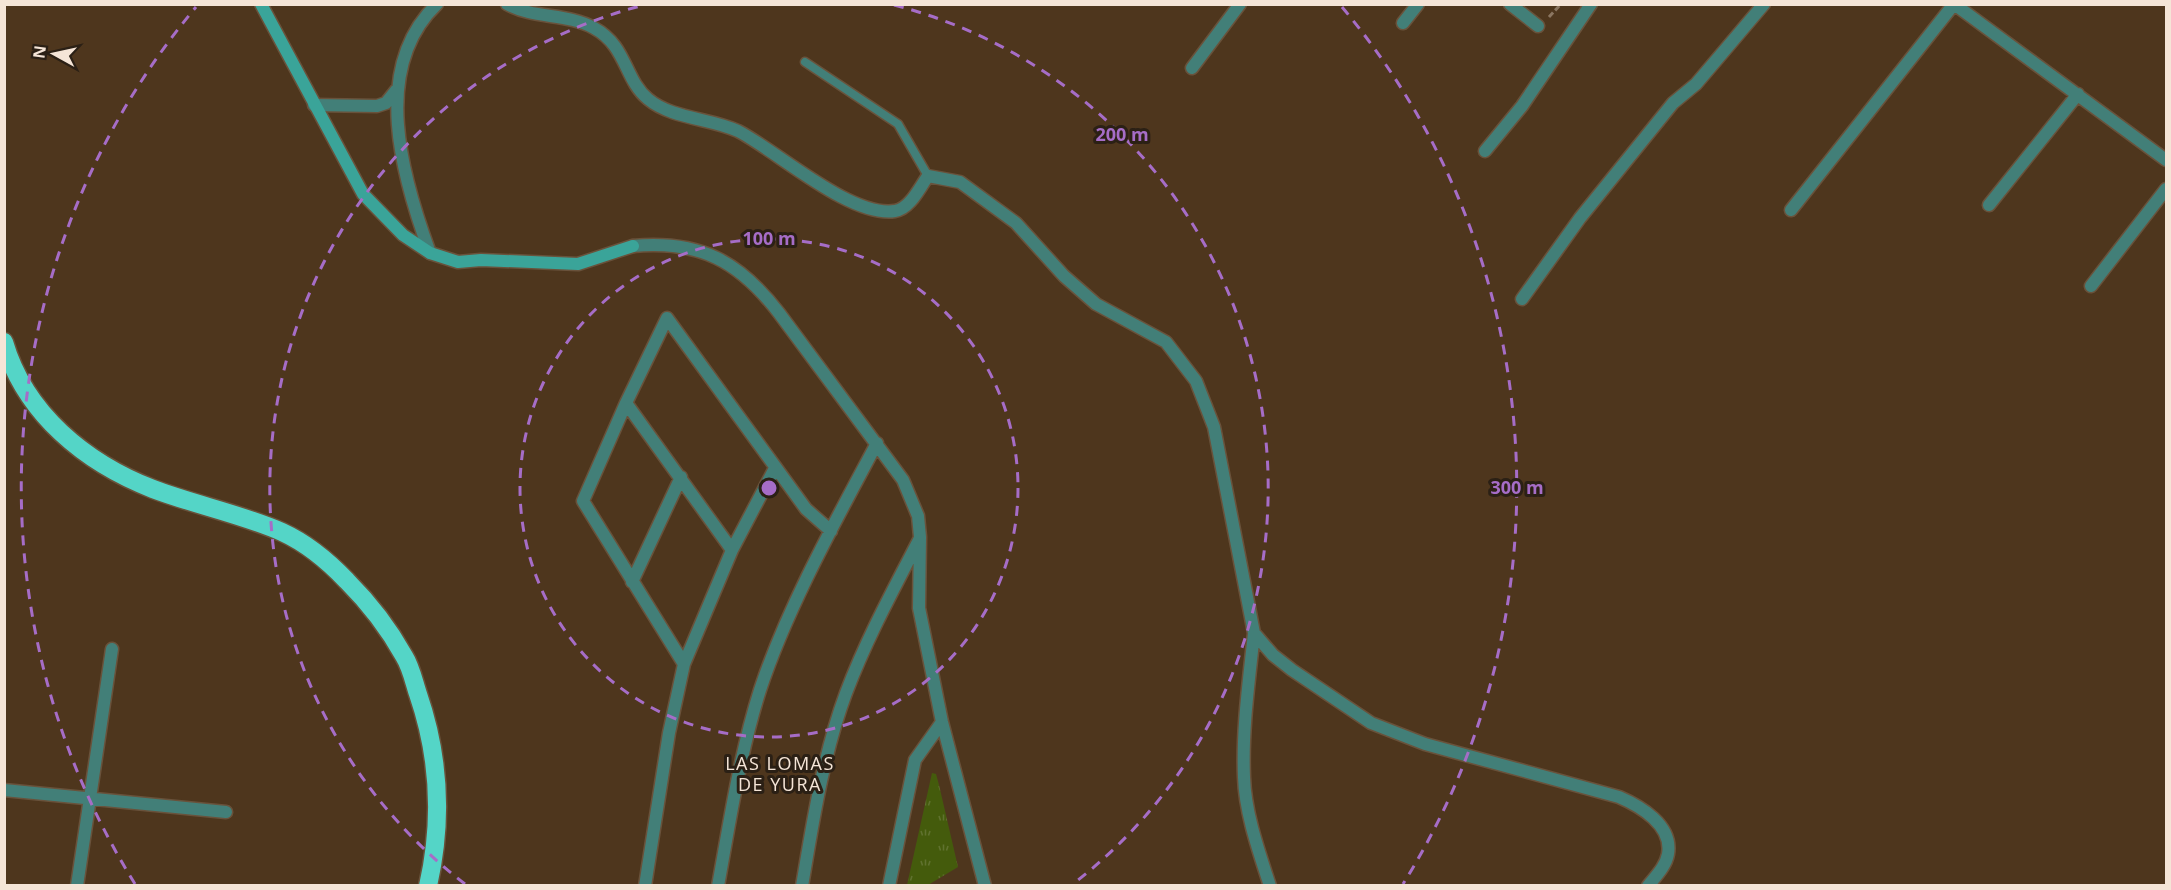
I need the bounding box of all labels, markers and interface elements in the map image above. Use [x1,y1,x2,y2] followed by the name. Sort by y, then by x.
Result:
[24,24,84,84] north arrow
[27,44,51,60] text: N
[1095,122,1149,146] text: 200 m
[742,226,796,250] text: 100 m
[1490,475,1544,499] text: 300 m
[759,478,779,498] centre of rings
[725,751,835,796] district label: LAS LOMAS DE YURA

